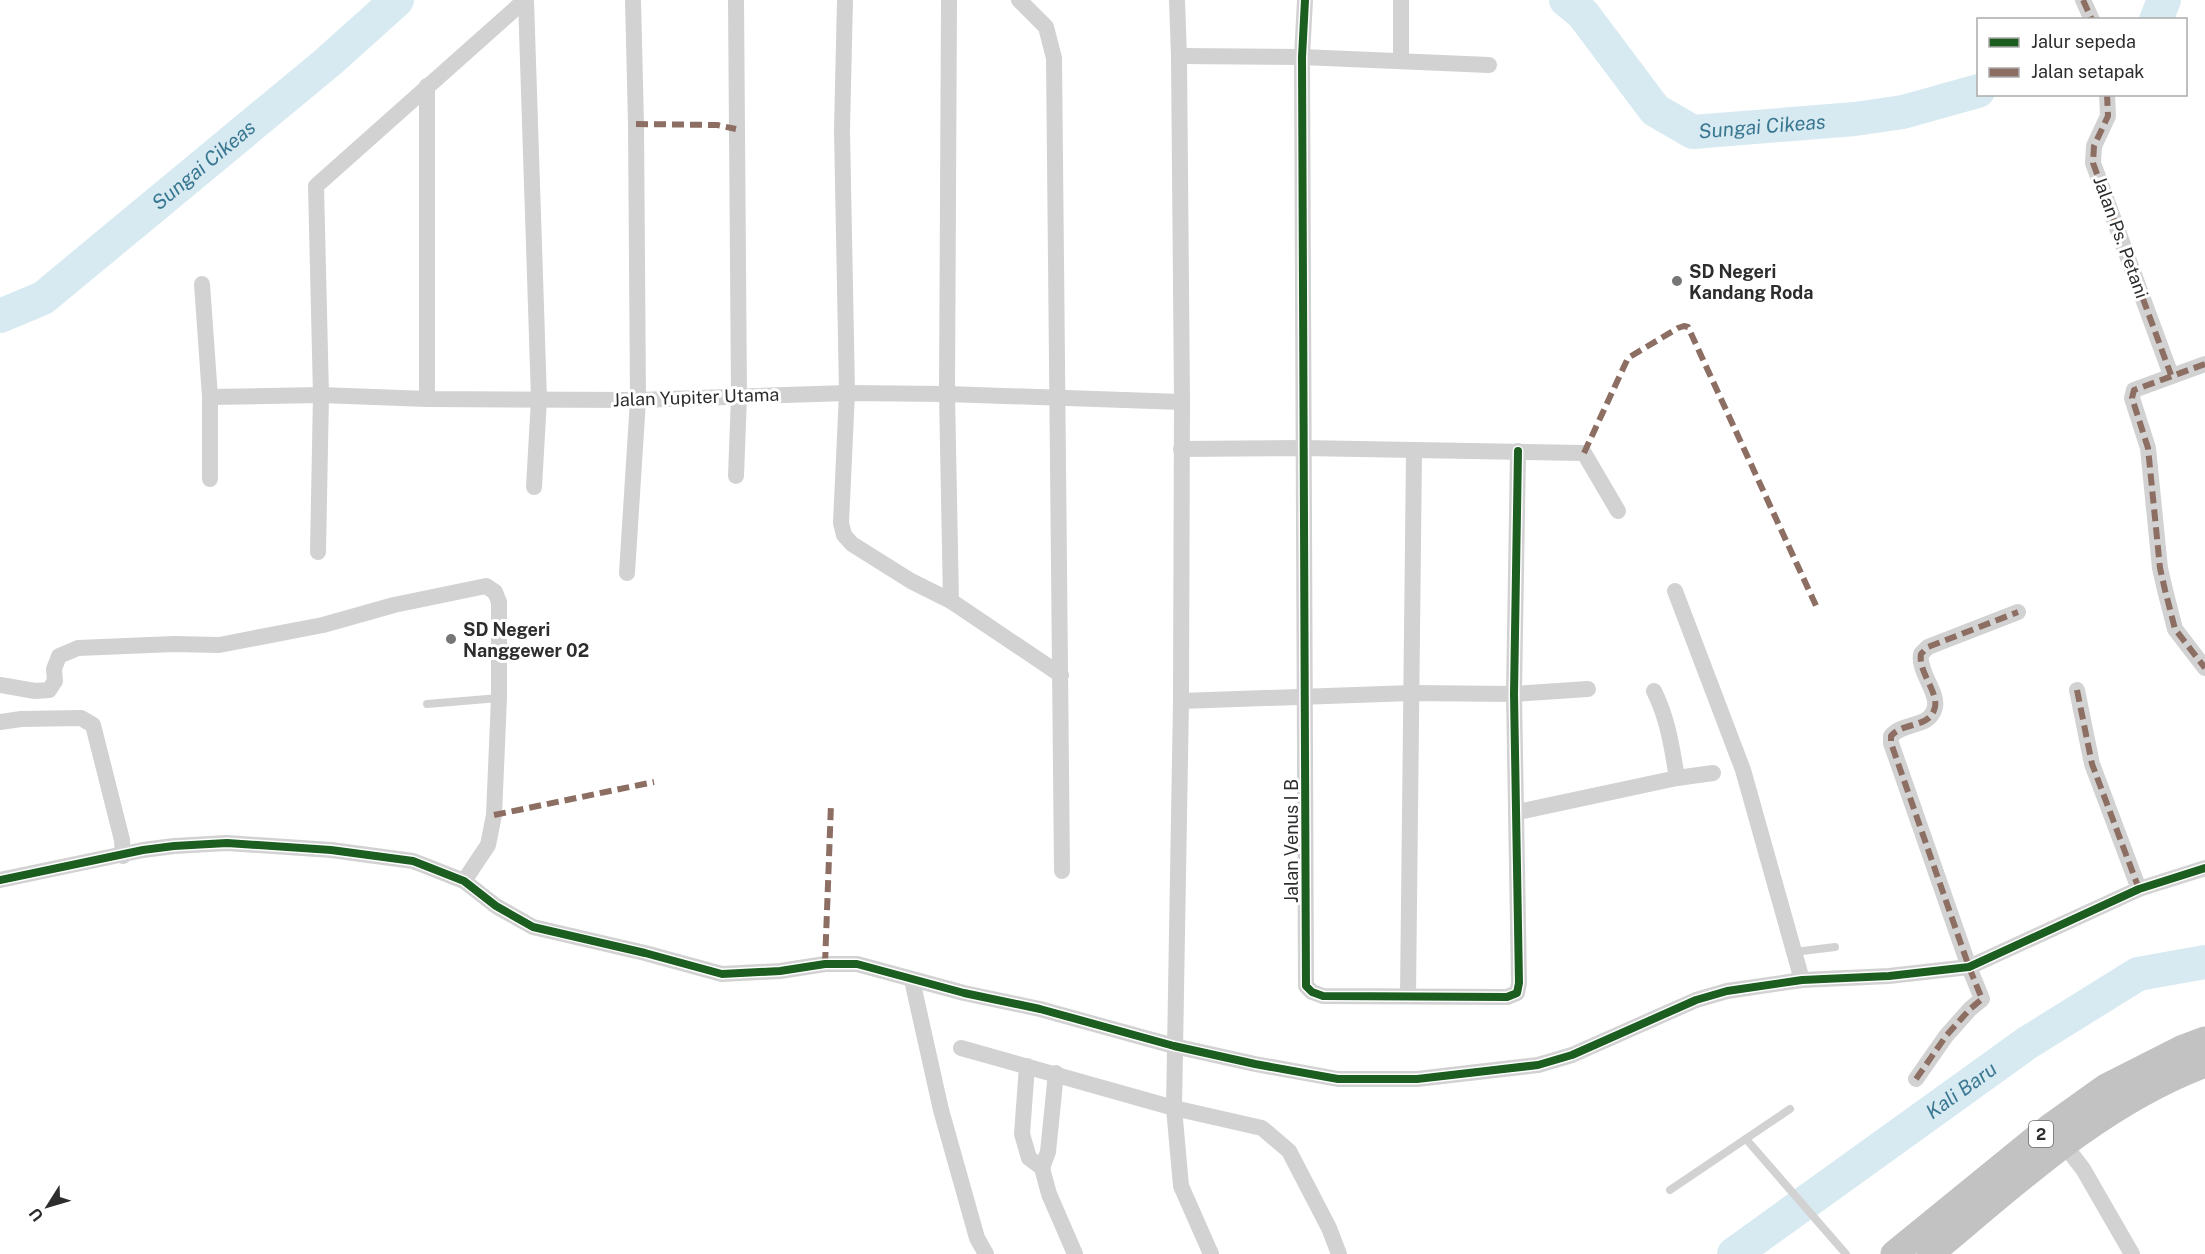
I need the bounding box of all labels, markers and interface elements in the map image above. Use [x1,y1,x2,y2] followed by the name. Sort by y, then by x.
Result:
[1977,18,2187,96] legend
[2031,31,2136,52] text: Jalur sepeda
[2031,61,2144,82] text: Jalan setapak
[1697,109,1827,144] water label: Sungai Cikeas
[147,115,260,215] water label: Sungai Cikeas
[2089,173,2153,301] street label: Jalan Ps. Petani
[1689,261,1813,303] place label: SD Negeri Kandang Roda
[1670,274,1684,288] marker: SD Negeri Kandang Roda
[612,384,780,410] street label: Jalan Yupiter Utama
[463,619,589,661] place label: SD Negeri Nanggewer 02
[444,632,458,646] marker: SD Negeri Nanggewer 02
[1281,779,1302,903] street label: Jalan Venus I B
[1921,1057,2001,1124] water label: Kali Baru
[2029,1121,2053,1147] road number: 2
[18,1176,78,1236] north arrow
[25,1204,47,1225] text: U

